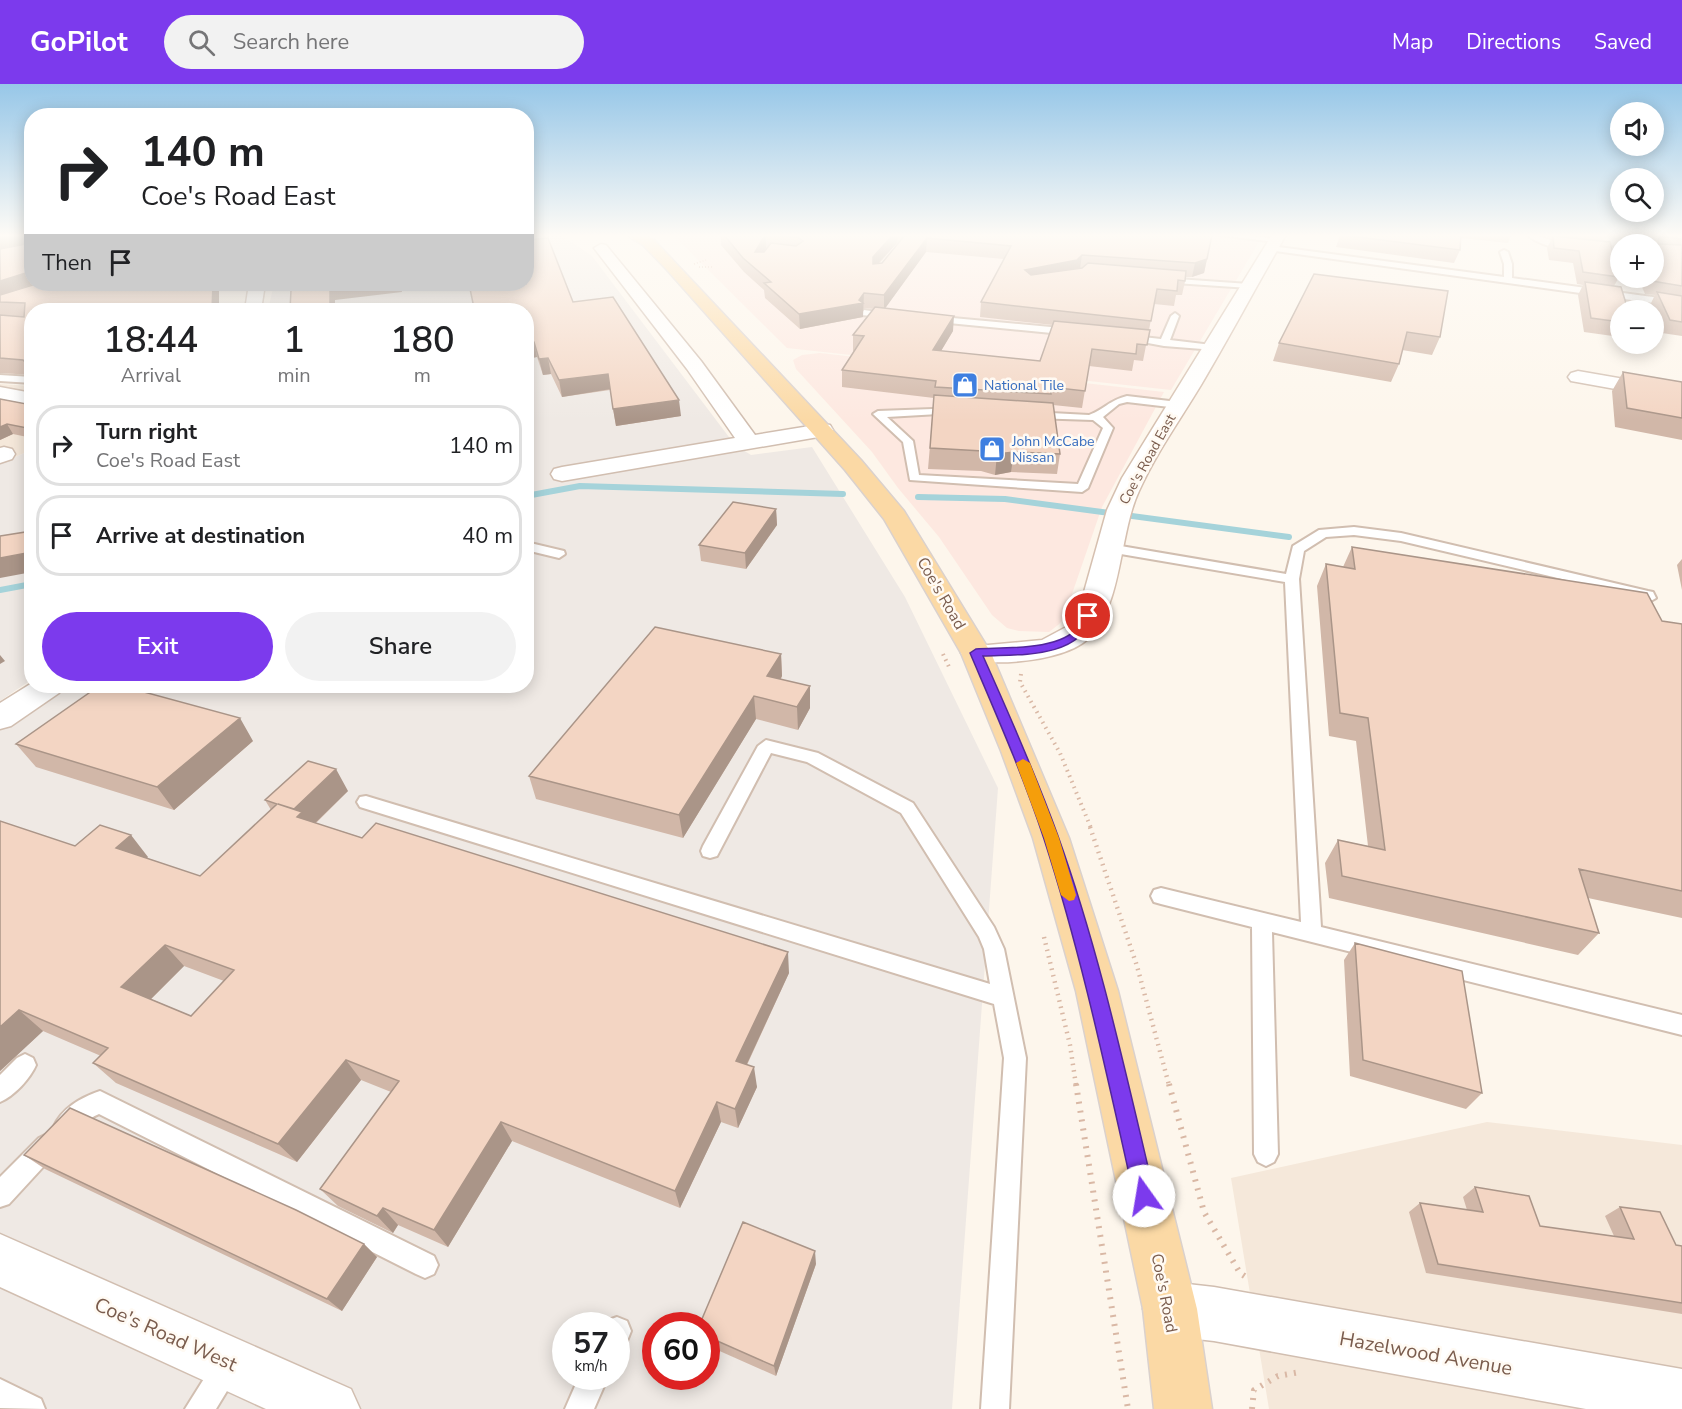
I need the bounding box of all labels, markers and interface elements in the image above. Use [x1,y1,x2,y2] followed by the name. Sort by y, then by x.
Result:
[164,15,584,69] search box
[30,23,128,61] text: GoPilot
[185,26,218,59] icon: search
[233,27,349,57] text: Search here
[1392,28,1433,56] text: Map
[1466,28,1561,56] text: Directions
[1594,28,1652,56] text: Saved
[1610,102,1664,354] map controls
[1610,102,1664,156] button: sound
[141,124,265,181] text: 140 m
[42,132,120,210] icon: right
[1610,168,1664,222] button: search
[141,178,335,215] text: Coe's Road East
[1610,234,1664,288] button: +
[104,246,137,279] icon: arrive
[42,248,92,278] text: Then
[1610,300,1664,354] button: −
[103,316,198,365] text: 18:44
[283,316,305,365] text: 1
[390,316,455,365] text: 180
[121,362,181,389] text: Arrival
[278,362,311,389] text: min
[414,362,431,389] text: m
[950,370,980,400] shop icon: National Tile
[984,376,1064,395] place label: National Tile
[1115,410,1180,508] street label: Coe's Road East
[96,417,197,447] text: Turn right
[45,429,78,462] icon: right
[449,431,513,461] text: 140 m
[1011,432,1095,467] place label: John McCabe Nissan
[977,434,1007,464] shop icon: John McCabe Nissan
[96,447,240,474] text: Coe's Road East
[45,519,78,552] icon: arrive
[96,521,305,551] text: Arrive at destination
[462,521,513,551] text: 40 m
[912,553,971,634] street label: Coe's Road
[1062,590,1113,641] pin
[1071,599,1104,632] icon: arrive
[42,612,273,681] button: Exit
[285,612,516,681] button: Share
[1112,1164,1176,1228] position arrow
[1146,1252,1182,1335] street label: Coe's Road
[90,1291,242,1378] street label: Coe's Road West
[642,1312,720,1390] speed limit sign: 60
[573,1323,609,1364] text: 57
[1337,1325,1514,1382] street label: Hazelwood Avenue
[574,1356,608,1376] text: km/h

